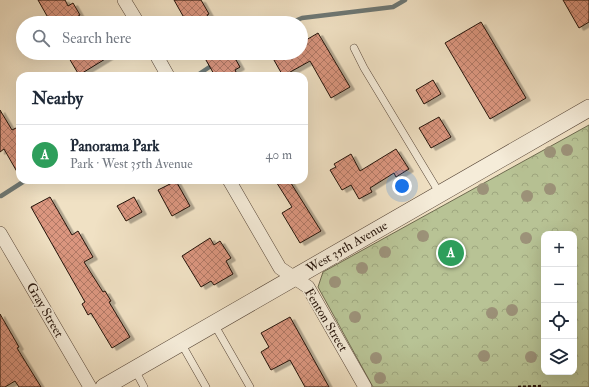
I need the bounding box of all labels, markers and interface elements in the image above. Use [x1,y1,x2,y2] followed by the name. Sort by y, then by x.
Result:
[16,16,308,60] search box
[30,27,52,49] icon: search
[62,29,131,48] text: Search here
[32,88,83,109] text: Nearby
[70,137,160,156] text: Panorama Park
[41,147,49,163] text: A
[266,147,292,163] text: 40 m
[70,156,193,172] text: Park · West 35th Avenue
[392,176,412,196] your location
[303,217,391,277] street label: West 35th Avenue
[541,231,577,375] map controls
[541,231,577,267] button: +
[438,238,464,268] pin: A
[541,267,577,303] button: −
[22,280,67,341] street label: Gray Street
[301,285,351,355] street label: Fenton Street
[541,303,577,339] button: locate
[541,339,577,375] button: layers

